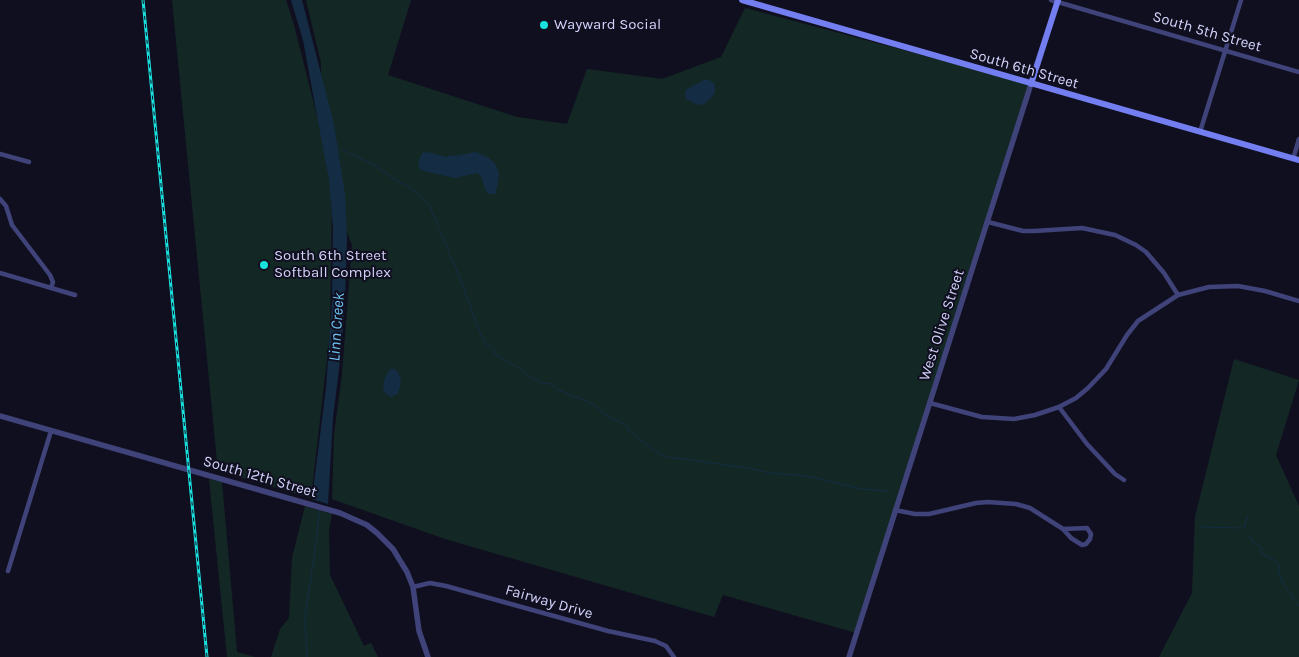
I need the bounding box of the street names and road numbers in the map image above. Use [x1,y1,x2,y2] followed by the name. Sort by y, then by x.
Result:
[1150,8,1264,56] street label: South 5th Street
[967,45,1081,93] street label: South 6th Street
[916,267,968,383] street label: West Olive Street
[201,452,319,502] street label: South 12th Street
[503,581,595,623] street label: Fairway Drive

